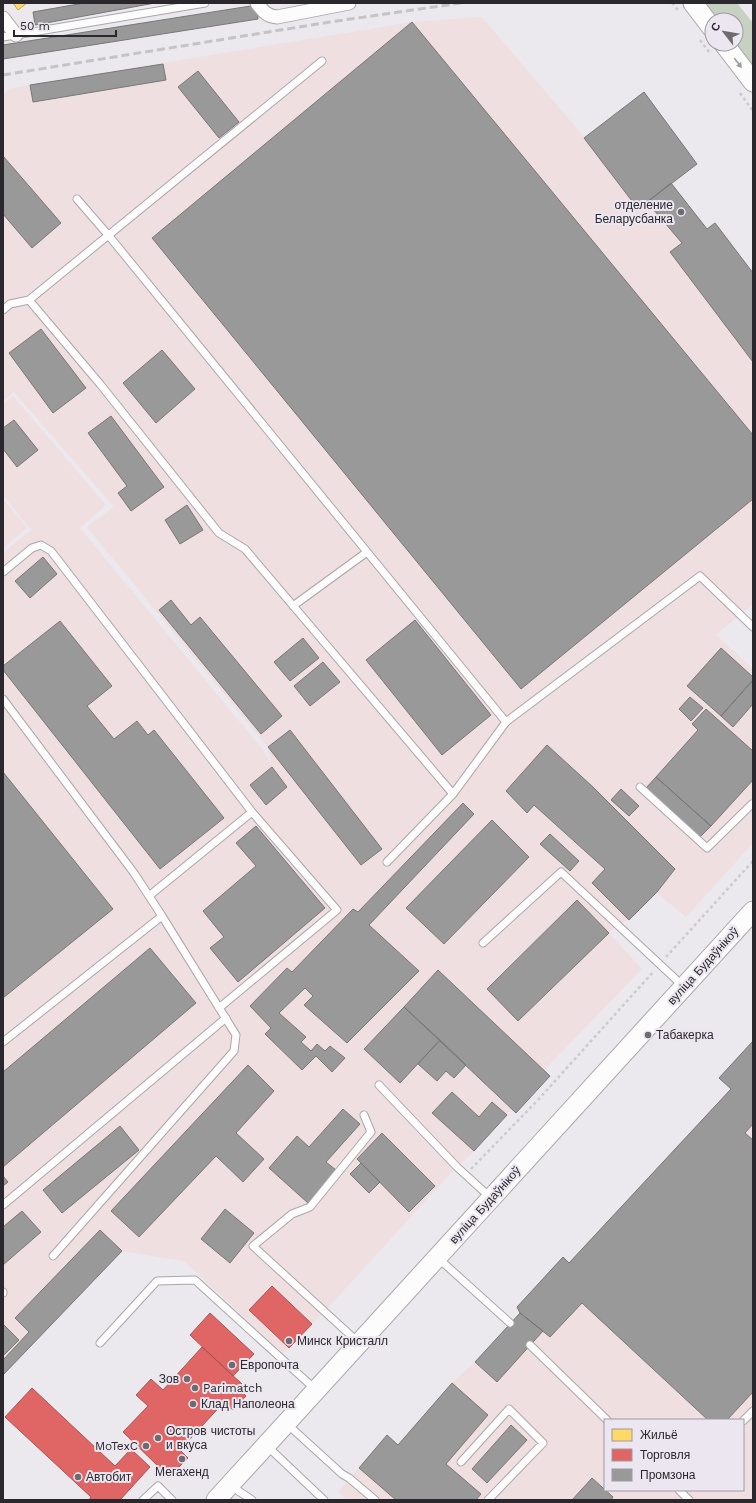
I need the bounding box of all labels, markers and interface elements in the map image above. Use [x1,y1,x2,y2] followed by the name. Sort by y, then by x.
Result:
[14,12,116,38] scale bar
[704,12,744,52] north arrow
[20,19,50,33] text: 50 m
[708,20,724,34] text: С
[734,58,742,68] one-way arrow
[595,198,673,226] place label: отделение Беларусбанка
[676,207,686,217] marker: отделение Беларусбанка
[665,924,741,1008] street label: вуліца Будаўнікоў
[656,1028,714,1042] place label: Табакерка
[643,1030,653,1040] marker: Табакерка
[447,1163,523,1247] street label: вуліца Будаўнікоў
[297,1334,388,1348] place label: Минск Кристалл
[284,1336,294,1346] marker: Минск Кристалл
[240,1358,299,1372] place label: Европочта
[227,1360,237,1370] marker: Европочта
[159,1372,179,1386] place label: Зов
[182,1374,192,1384] marker: Зов
[203,1381,262,1395] place label: Parimatch
[190,1383,200,1393] marker: Parimatch
[201,1397,295,1411] place label: Клад Наполеона
[188,1399,198,1409] marker: Клад Наполеона
[604,1419,744,1491] legend
[166,1424,256,1452] place label: Остров чистоты и вкуса
[640,1428,678,1442] text: Жильё
[153,1433,163,1443] marker: Остров чистоты и вкуса
[95,1439,138,1453] place label: MoTexC
[141,1441,151,1451] marker: MoTexC
[640,1448,690,1462] text: Торговля
[177,1454,187,1464] marker: Мегахенд
[155,1465,209,1479] place label: Мегахенд
[640,1468,696,1482] text: Промзона
[86,1470,132,1484] place label: Автобит
[73,1472,83,1482] marker: Автобит

